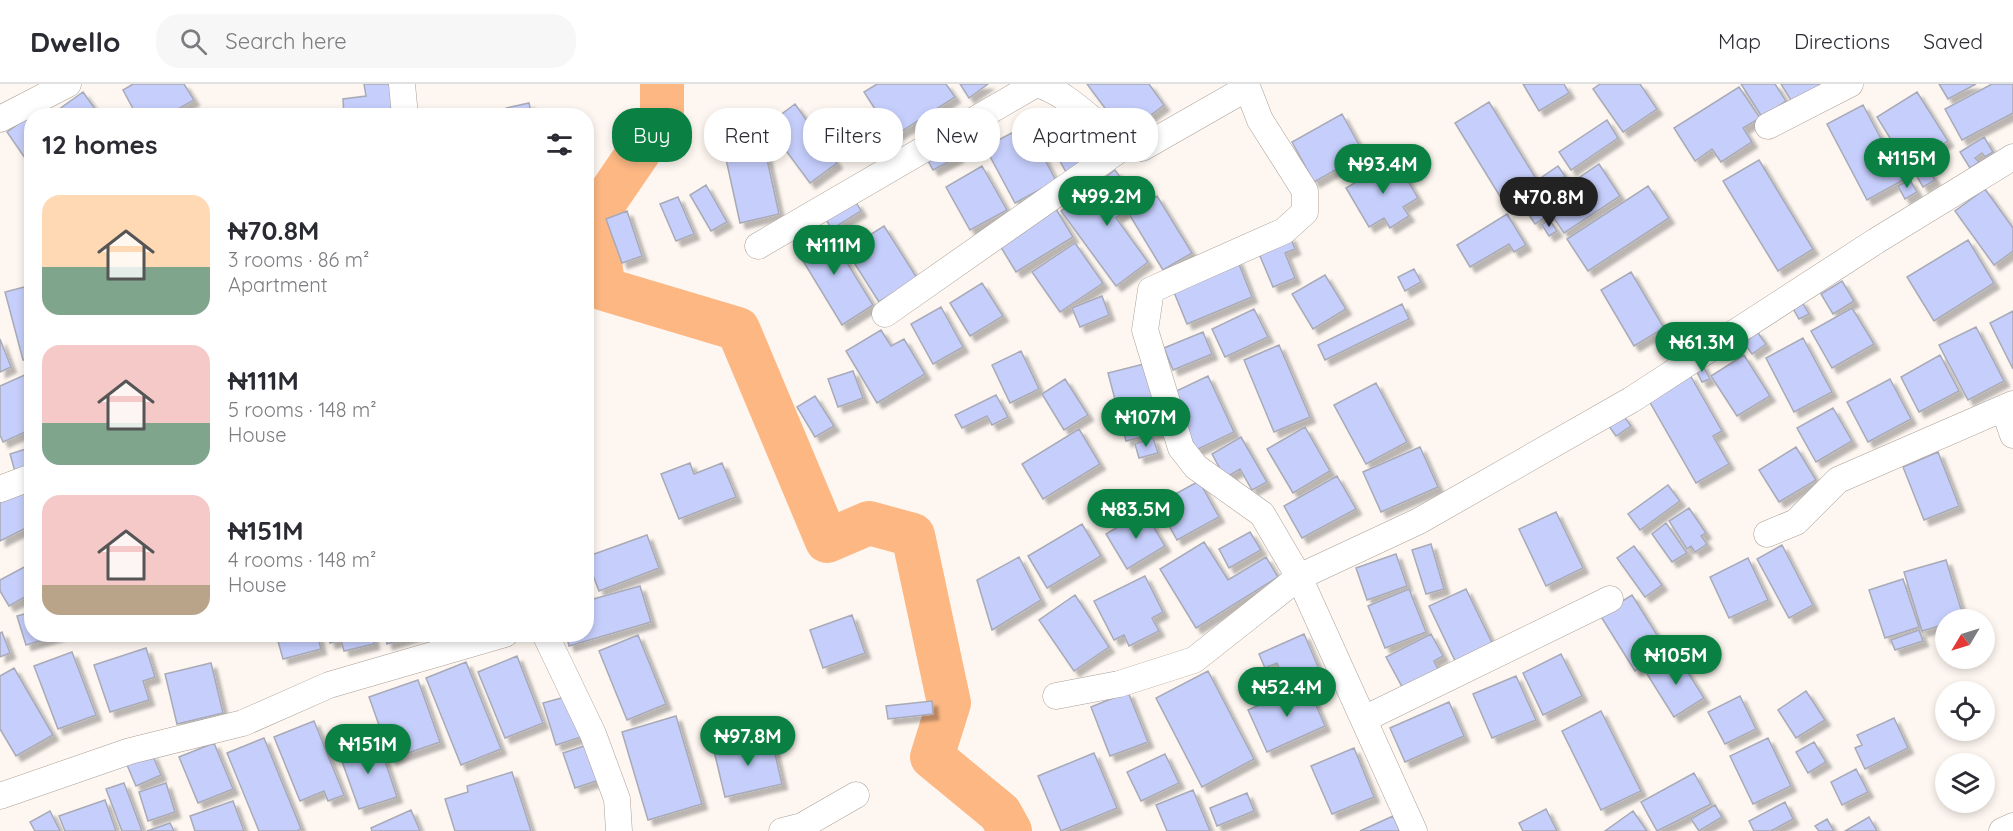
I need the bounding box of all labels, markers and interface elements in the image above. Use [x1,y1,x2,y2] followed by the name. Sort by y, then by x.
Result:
[156,14,576,68] search box
[30,24,120,59] text: Dwello
[177,25,210,58] icon: search
[225,27,347,55] text: Search here
[1718,28,1761,54] text: Map
[1794,28,1890,54] text: Directions
[1923,28,1983,54] text: Saved
[612,108,692,162] chip: Buy
[704,108,791,162] chip: Rent
[803,108,903,162] chip: Filters
[915,108,1000,162] chip: New
[1012,108,1158,162] chip: Apartment
[42,128,158,161] text: 12 homes
[543,128,576,161] icon: filters
[1865,138,1949,189] pin: ₦115M
[1334,144,1432,195] pin: ₦93.4M
[1878,145,1936,170] text: ₦115M
[1348,151,1418,176] text: ₦93.4M
[1058,176,1156,227] pin: ₦99.2M
[1500,177,1598,228] pin: ₦70.8M
[1072,183,1142,208] text: ₦99.2M
[1514,184,1584,209] text: ₦70.8M
[228,214,319,247] text: ₦70.8M
[90,219,162,291] icon: home
[792,225,876,276] pin: ₦111M
[807,232,861,257] text: ₦111M
[228,247,369,272] text: 3 rooms · 86 m²
[228,272,328,297] text: Apartment
[1653,322,1751,373] pin: ₦61.3M
[1669,329,1735,354] text: ₦61.3M
[228,364,299,397] text: ₦111M
[90,369,162,441] icon: home
[228,397,377,422] text: 5 rooms · 148 m²
[1104,397,1188,448] pin: ₦107M
[1115,404,1177,429] text: ₦107M
[228,422,287,447] text: House
[1087,489,1185,540] pin: ₦83.5M
[1101,496,1171,521] text: ₦83.5M
[228,514,304,547] text: ₦151M
[90,519,162,591] icon: home
[228,547,376,572] text: 4 rooms · 148 m²
[228,572,287,597] text: House
[1935,609,1995,669] north arrow
[1935,609,1995,813] map controls
[1634,635,1718,686] pin: ₦105M
[1645,642,1707,667] text: ₦105M
[1238,667,1336,718] pin: ₦52.4M
[1252,674,1322,699] text: ₦52.4M
[1935,681,1995,741] button: locate
[699,716,797,767] pin: ₦97.8M
[714,723,782,748] text: ₦97.8M
[326,724,410,775] pin: ₦151M
[339,731,397,756] text: ₦151M
[1935,753,1995,813] button: layers

